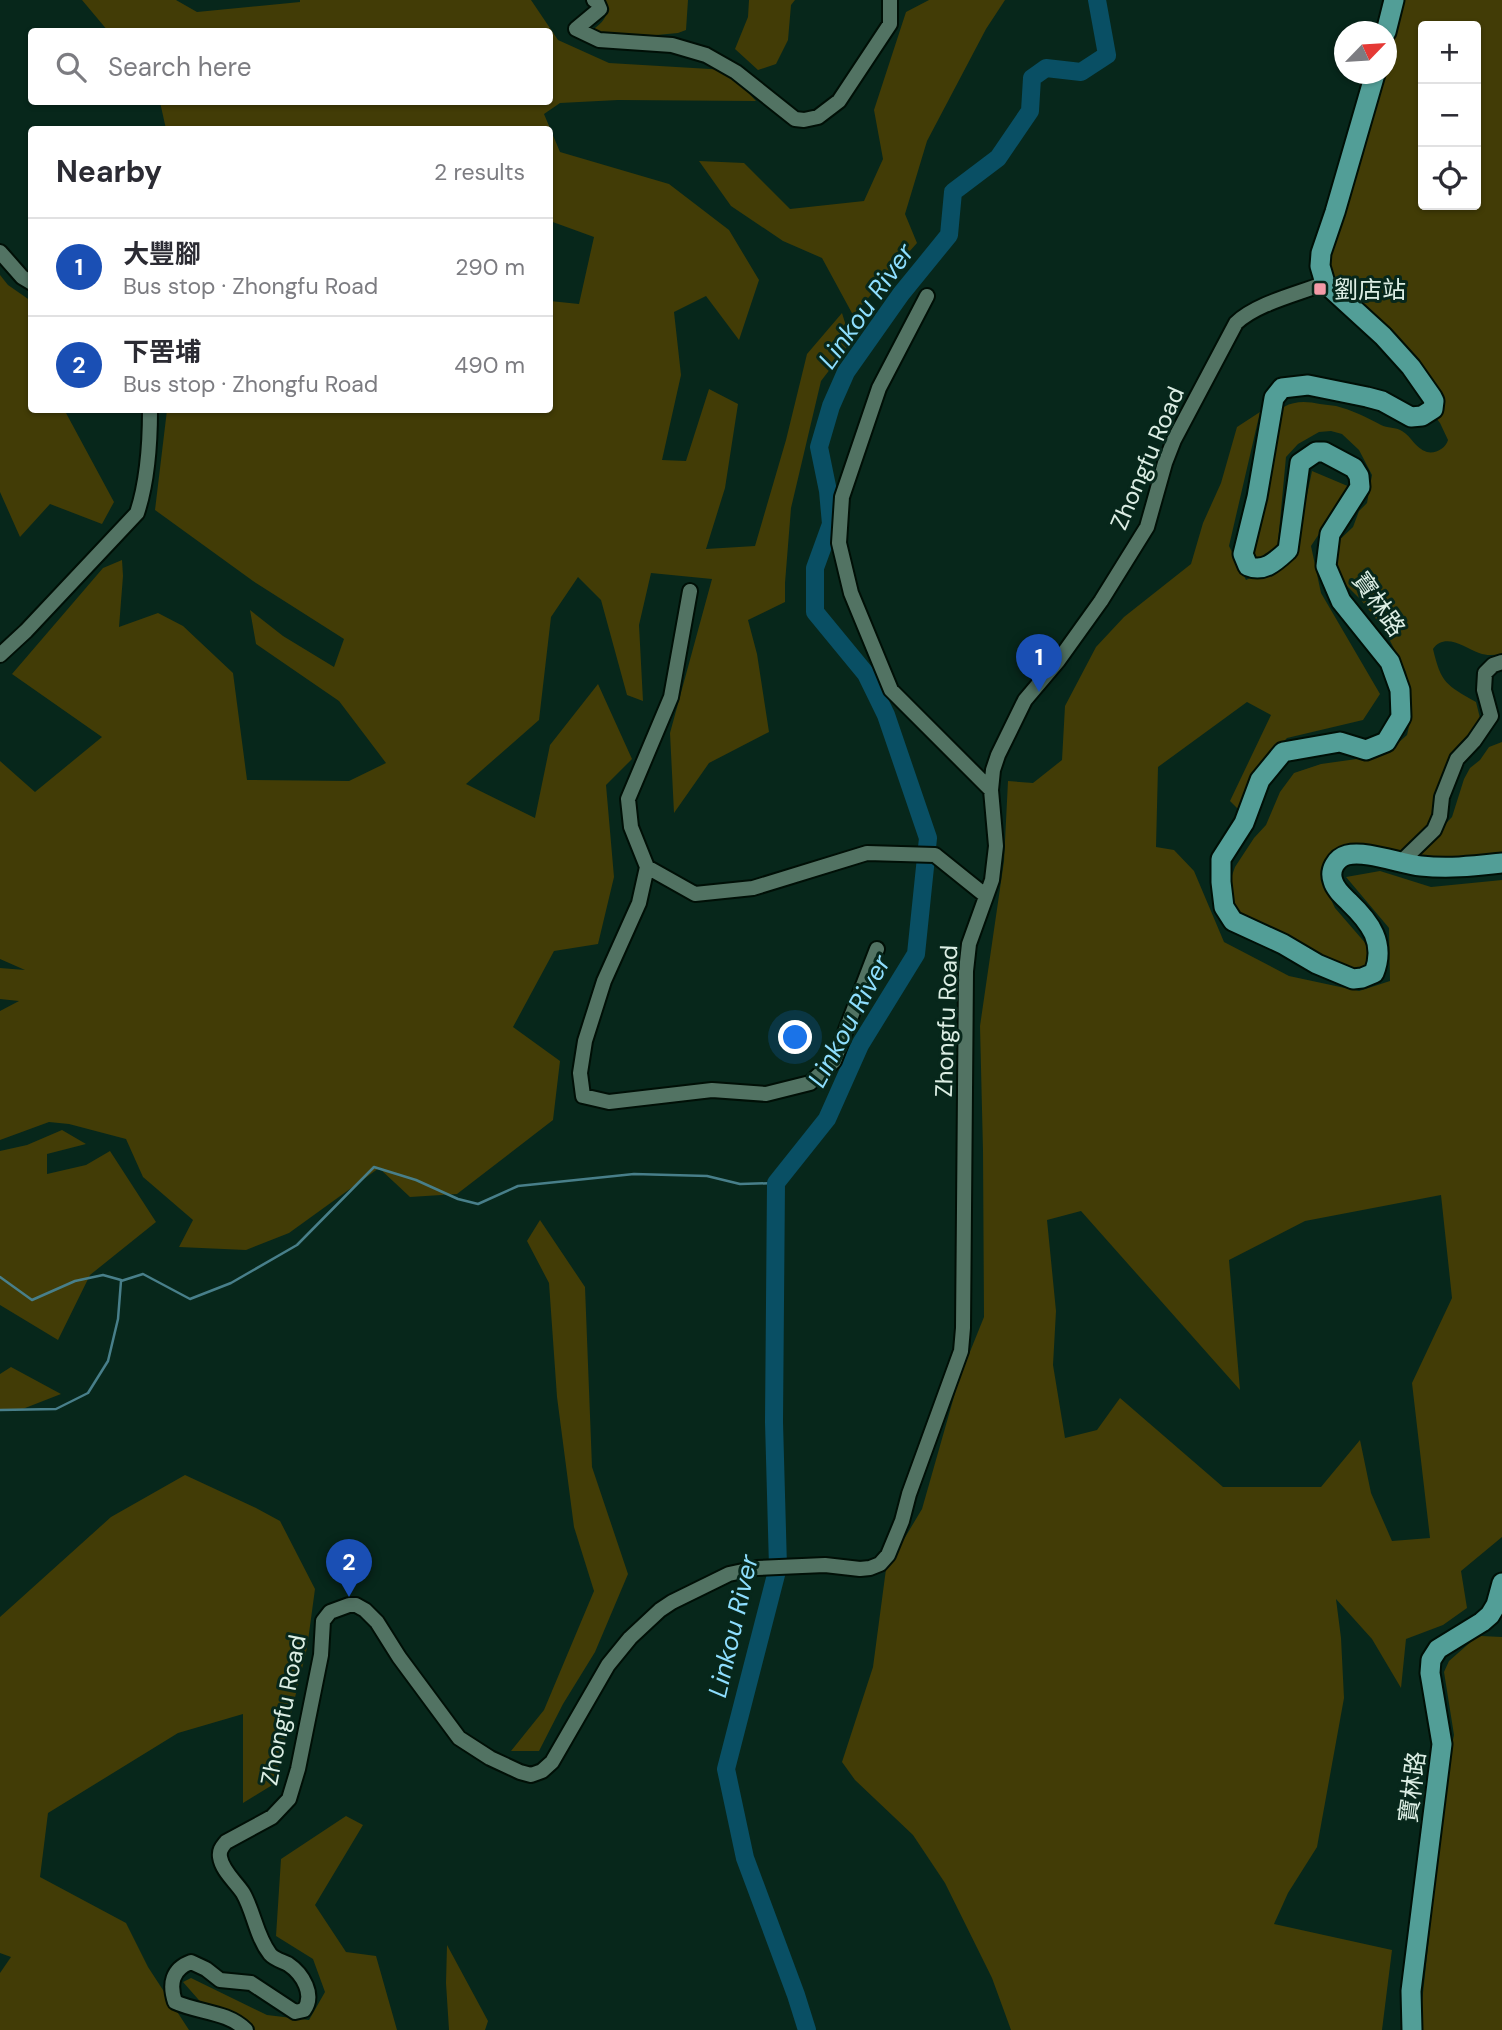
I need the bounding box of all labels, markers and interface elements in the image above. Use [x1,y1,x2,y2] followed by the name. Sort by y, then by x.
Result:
[1334,21,1397,84] north arrow
[1418,21,1481,210] map controls
[1418,21,1481,84] button: +
[28,28,553,105] search box
[52,48,90,86] icon: search
[108,50,251,84] text: Search here
[1418,84,1481,147] button: −
[1418,147,1481,210] button: locate
[56,152,162,191] text: Nearby
[434,157,525,187] text: 2 results
[810,236,922,375] water label: Linkou River
[123,237,201,271] text: 大豐腳
[75,252,83,282] text: 1
[455,252,525,282] text: 290 m
[123,271,378,301] text: Bus stop · Zhongfu Road
[1334,274,1406,305] place label: 劉店站
[1312,281,1328,297] marker: 劉店站
[123,335,201,369] text: 下罟埔
[72,350,86,380] text: 2
[454,350,525,380] text: 490 m
[123,369,378,399] text: Bus stop · Zhongfu Road
[1103,382,1191,534] street label: Zhongfu Road
[1346,566,1412,642] street label: 寶林路
[1016,634,1062,692] pin: 1
[928,944,964,1098] street label: Zhongfu Road
[800,948,899,1093] water label: Linkou River
[778,1020,812,1054] your location
[326,1539,372,1597] pin: 2
[700,1550,766,1701] water label: Linkou River
[253,1632,313,1788] street label: Zhongfu Road
[1392,1749,1432,1825] street label: 寶林路

